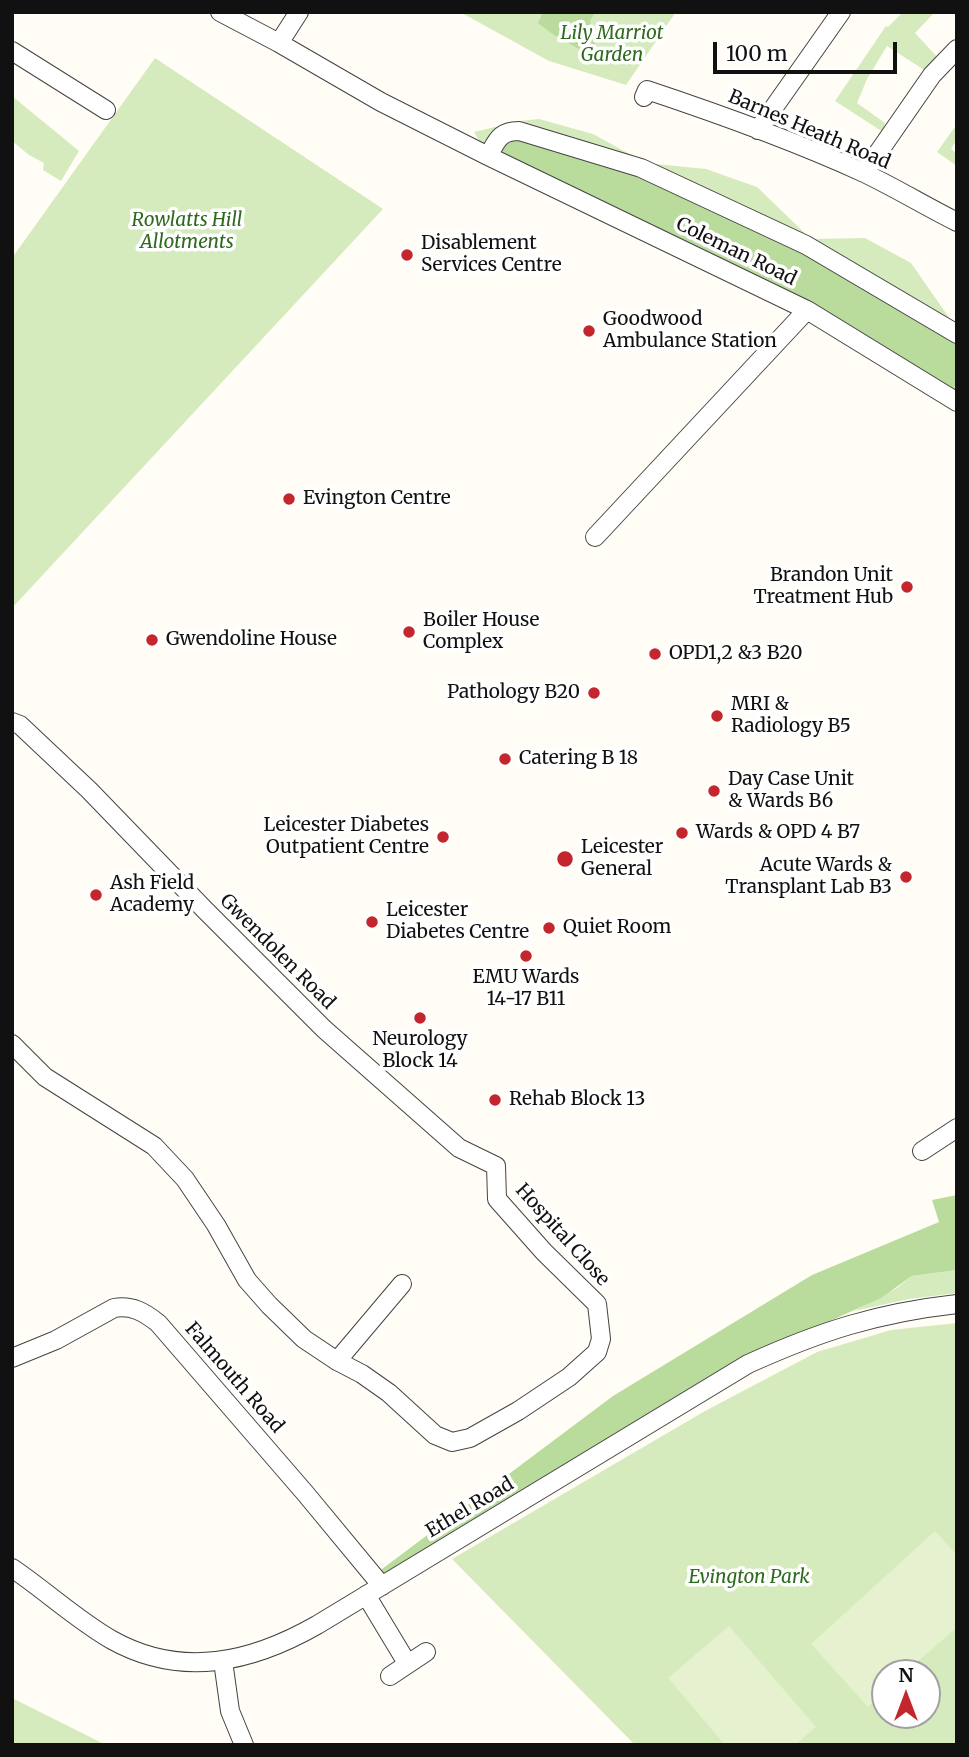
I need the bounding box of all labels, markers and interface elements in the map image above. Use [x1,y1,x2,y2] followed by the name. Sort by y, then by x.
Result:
[561,23,663,67] park label: Lily Marriot Garden
[717,28,901,72] scale bar
[726,40,788,67] text: 100 m
[725,86,893,174] street label: Barnes Heath Road
[132,210,242,254] park label: Rowlatts Hill Allotments
[672,213,800,291] street label: Coleman Road
[421,233,562,277] place label: Disablement Services Centre
[399,247,415,263] marker: Disablement Services Centre
[603,309,777,353] place label: Goodwood Ambulance Station
[581,323,597,339] marker: Goodwood Ambulance Station
[303,488,451,510] place label: Evington Centre
[281,491,297,507] marker: Evington Centre
[753,565,893,609] place label: Brandon Unit Treatment Hub
[899,579,915,595] marker: Brandon Unit Treatment Hub
[423,610,539,654] place label: Boiler House Complex
[401,624,417,640] marker: Boiler House Complex
[166,629,337,651] place label: Gwendoline House
[144,632,160,648] marker: Gwendoline House
[669,643,802,665] place label: OPD1,2 &3 B20
[647,646,663,662] marker: OPD1,2 &3 B20
[447,682,580,704] place label: Pathology B20
[586,685,602,701] marker: Pathology B20
[731,694,851,738] place label: MRI & Radiology B5
[709,708,725,724] marker: MRI & Radiology B5
[519,748,638,770] place label: Catering B 18
[497,751,513,767] marker: Catering B 18
[728,769,854,813] place label: Day Case Unit & Wards B6
[706,783,722,799] marker: Day Case Unit & Wards B6
[263,815,429,859] place label: Leicester Diabetes Outpatient Centre
[696,822,860,844] place label: Wards & OPD 4 B7
[674,825,690,841] marker: Wards & OPD 4 B7
[435,829,451,845] marker: Leicester Diabetes Outpatient Centre
[581,837,663,881] place label: Leicester General
[555,849,575,869] marker: Leicester General
[725,855,892,899] place label: Acute Wards & Transplant Lab B3
[898,869,914,885] marker: Acute Wards & Transplant Lab B3
[110,873,194,917] place label: Ash Field Academy
[88,887,104,903] marker: Ash Field Academy
[215,890,339,1014] street label: Gwendolen Road
[386,900,529,944] place label: Leicester Diabetes Centre
[364,914,380,930] marker: Leicester Diabetes Centre
[563,917,671,939] place label: Quiet Room
[541,920,557,936] marker: Quiet Room
[518,948,534,964] marker: EMU Wards 14-17 B11
[473,967,579,1011] place label: EMU Wards 14-17 B11
[412,1010,428,1026] marker: Neurology Block 14
[372,1029,468,1073] place label: Neurology Block 14
[509,1089,645,1111] place label: Rehab Block 13
[487,1092,503,1108] marker: Rehab Block 13
[510,1179,614,1291] street label: Hospital Close
[180,1318,288,1438] street label: Falmouth Road
[422,1473,518,1543] street label: Ethel Road
[688,1567,810,1589] park label: Evington Park
[871,1659,941,1729] north arrow
[898,1663,914,1687] text: N

